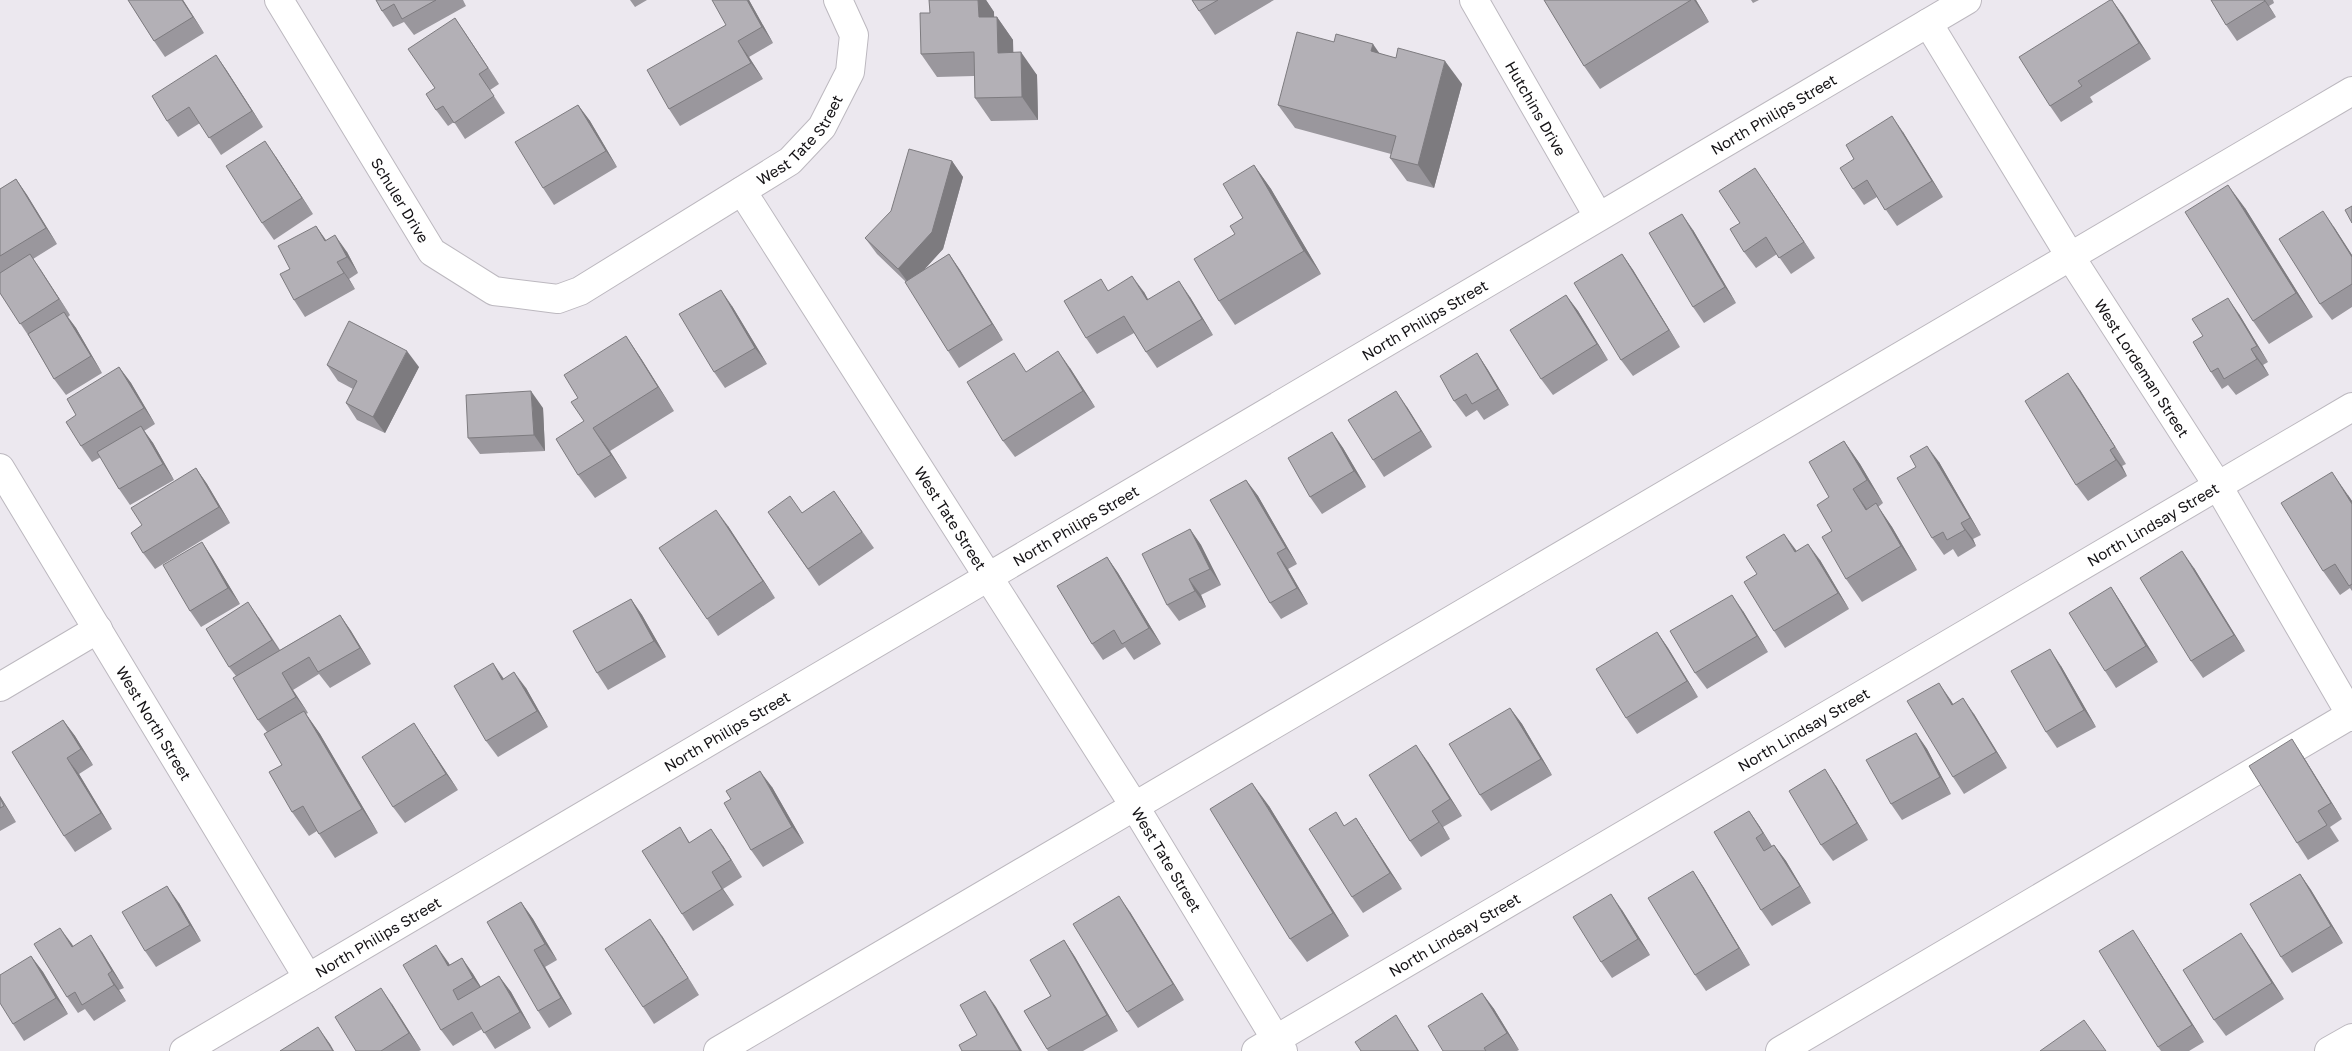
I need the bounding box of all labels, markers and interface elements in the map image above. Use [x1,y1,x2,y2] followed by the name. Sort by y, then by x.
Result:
[1502,58,1571,159] street label: Hutchins Drive
[1707,70,1840,158] street label: North Philips Street
[753,92,846,188] street label: West Tate Street
[368,154,433,246] street label: Schuler Drive
[1358,276,1491,364] street label: North Philips Street
[2091,296,2193,440] street label: West Lordeman Street
[911,463,990,573] street label: West Tate Street
[2084,479,2222,570] street label: North Lindsay Street
[1009,481,1142,569] street label: North Philips Street
[113,663,195,784] street label: West North Street
[1735,684,1872,775] street label: North Lindsay Street
[661,687,793,775] street label: North Philips Street
[1128,804,1205,915] street label: West Tate Street
[1385,889,1523,980] street label: North Lindsay Street
[312,893,444,981] street label: North Philips Street

